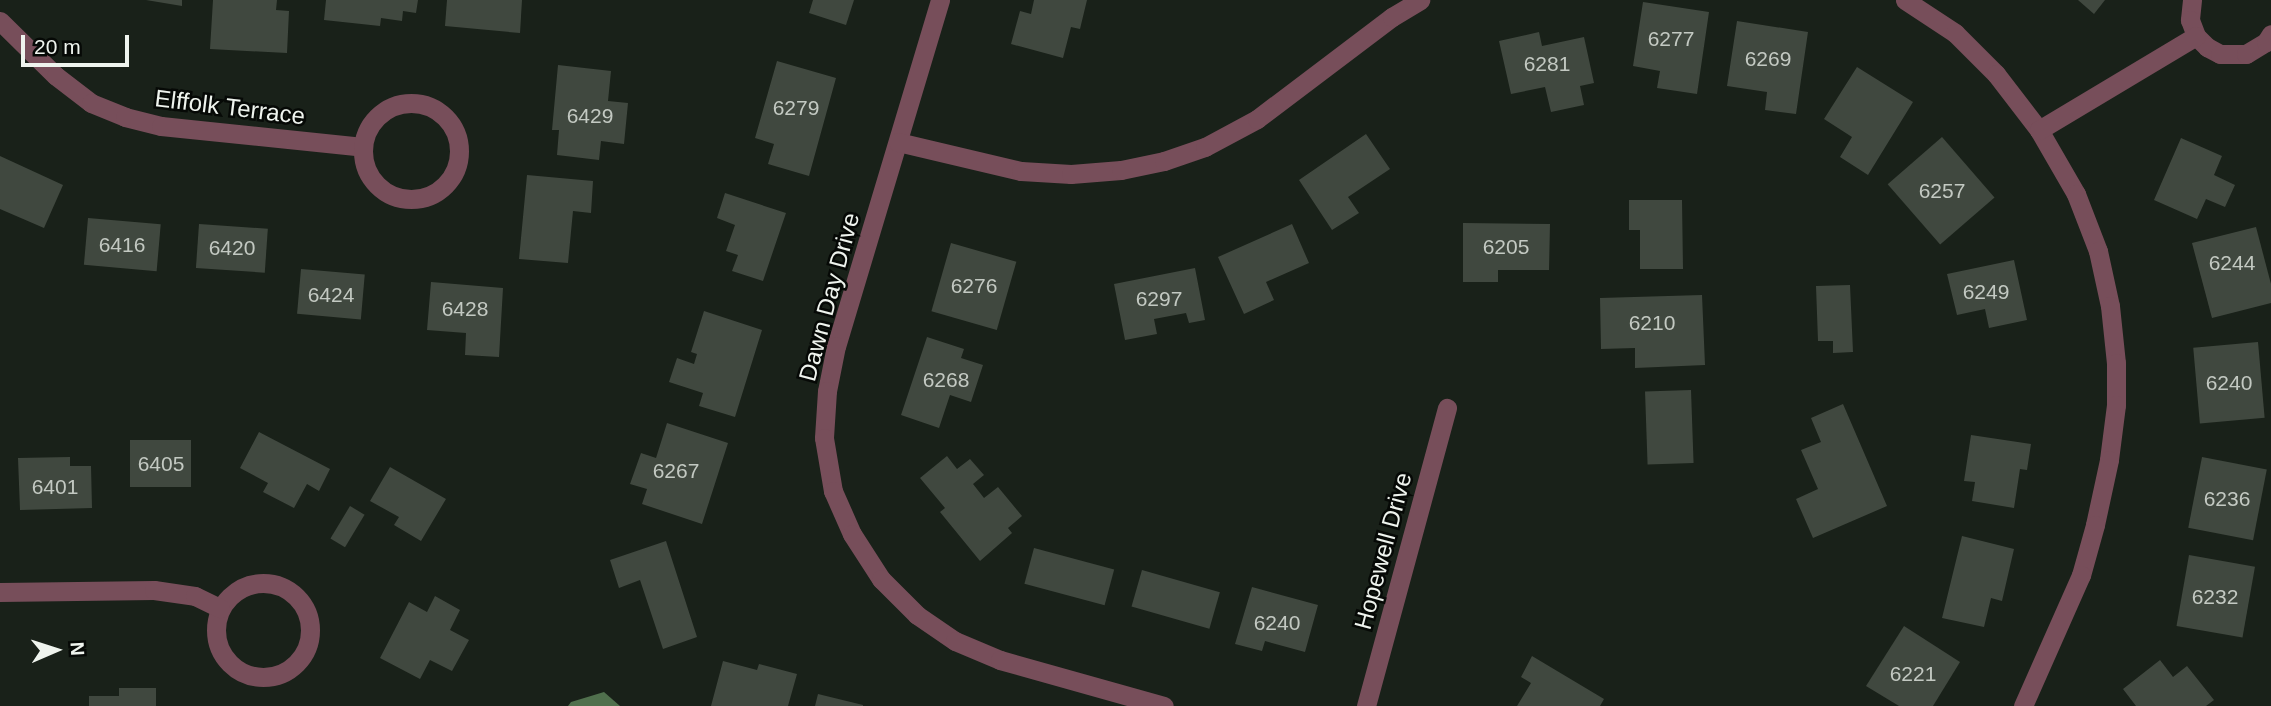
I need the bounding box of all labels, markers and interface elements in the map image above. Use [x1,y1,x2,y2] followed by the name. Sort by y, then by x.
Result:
[24,21,133,65] scale bar
[1648,26,1694,52] house number: 6277
[34,35,81,58] text: 20 m
[1745,46,1791,72] house number: 6269
[1524,51,1570,77] house number: 6281
[153,83,307,131] street label: Elffolk Terrace
[773,95,819,121] house number: 6279
[567,103,613,129] house number: 6429
[1919,178,1965,204] house number: 6257
[793,210,865,384] street label: Dawn Day Drive
[99,232,145,258] house number: 6416
[1483,234,1529,260] house number: 6205
[209,235,255,261] house number: 6420
[2209,250,2255,276] house number: 6244
[951,273,997,299] house number: 6276
[1963,279,2009,305] house number: 6249
[308,282,354,308] house number: 6424
[1136,286,1182,312] house number: 6297
[442,296,488,322] house number: 6428
[1629,310,1675,336] house number: 6210
[923,367,969,393] house number: 6268
[2206,370,2252,396] house number: 6240
[138,451,184,477] house number: 6405
[653,458,699,484] house number: 6267
[1348,469,1418,633] street label: Hopewell Drive
[32,474,78,500] house number: 6401
[2204,486,2250,512] house number: 6236
[2192,584,2238,610] house number: 6232
[1254,610,1300,636] house number: 6240
[21,615,91,685] north arrow
[67,641,88,656] text: N
[1890,661,1936,687] house number: 6221

